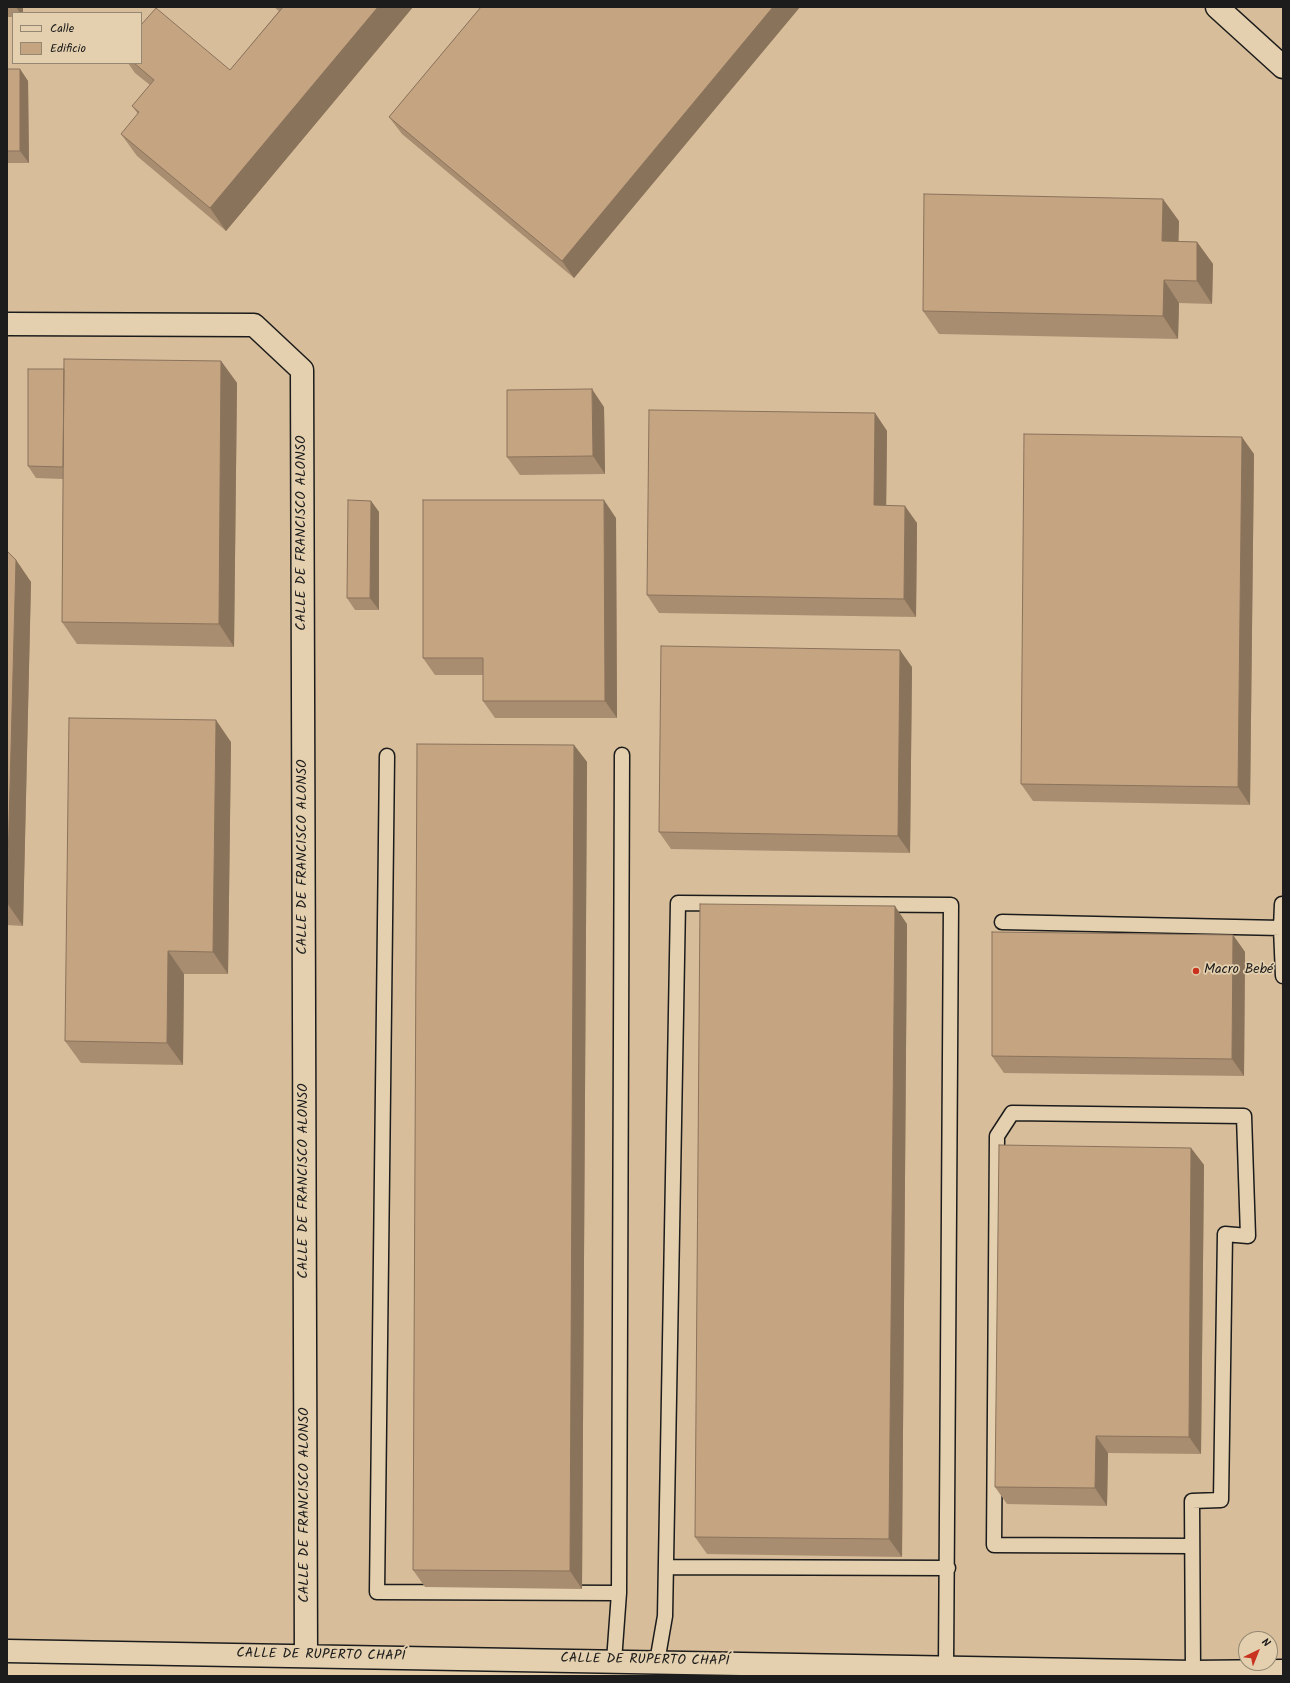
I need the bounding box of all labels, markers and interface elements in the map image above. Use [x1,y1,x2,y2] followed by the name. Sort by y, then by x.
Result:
[12,12,142,64] legend
[50,19,74,38] text: Calle
[50,39,86,58] text: Edificio
[295,435,311,631] street label: CALLE DE FRANCISCO ALONSO
[296,759,312,955] street label: CALLE DE FRANCISCO ALONSO
[1204,963,1273,979] place label: Macro Bebé
[1191,966,1201,976] marker: Macro Bebé
[297,1083,313,1279] street label: CALLE DE FRANCISCO ALONSO
[298,1407,314,1603] street label: CALLE DE FRANCISCO ALONSO
[1238,1631,1278,1671] north arrow
[1257,1634,1274,1652] text: N
[236,1646,406,1666] street label: CALLE DE RUPERTO CHAPÍ
[560,1651,730,1671] street label: CALLE DE RUPERTO CHAPÍ

